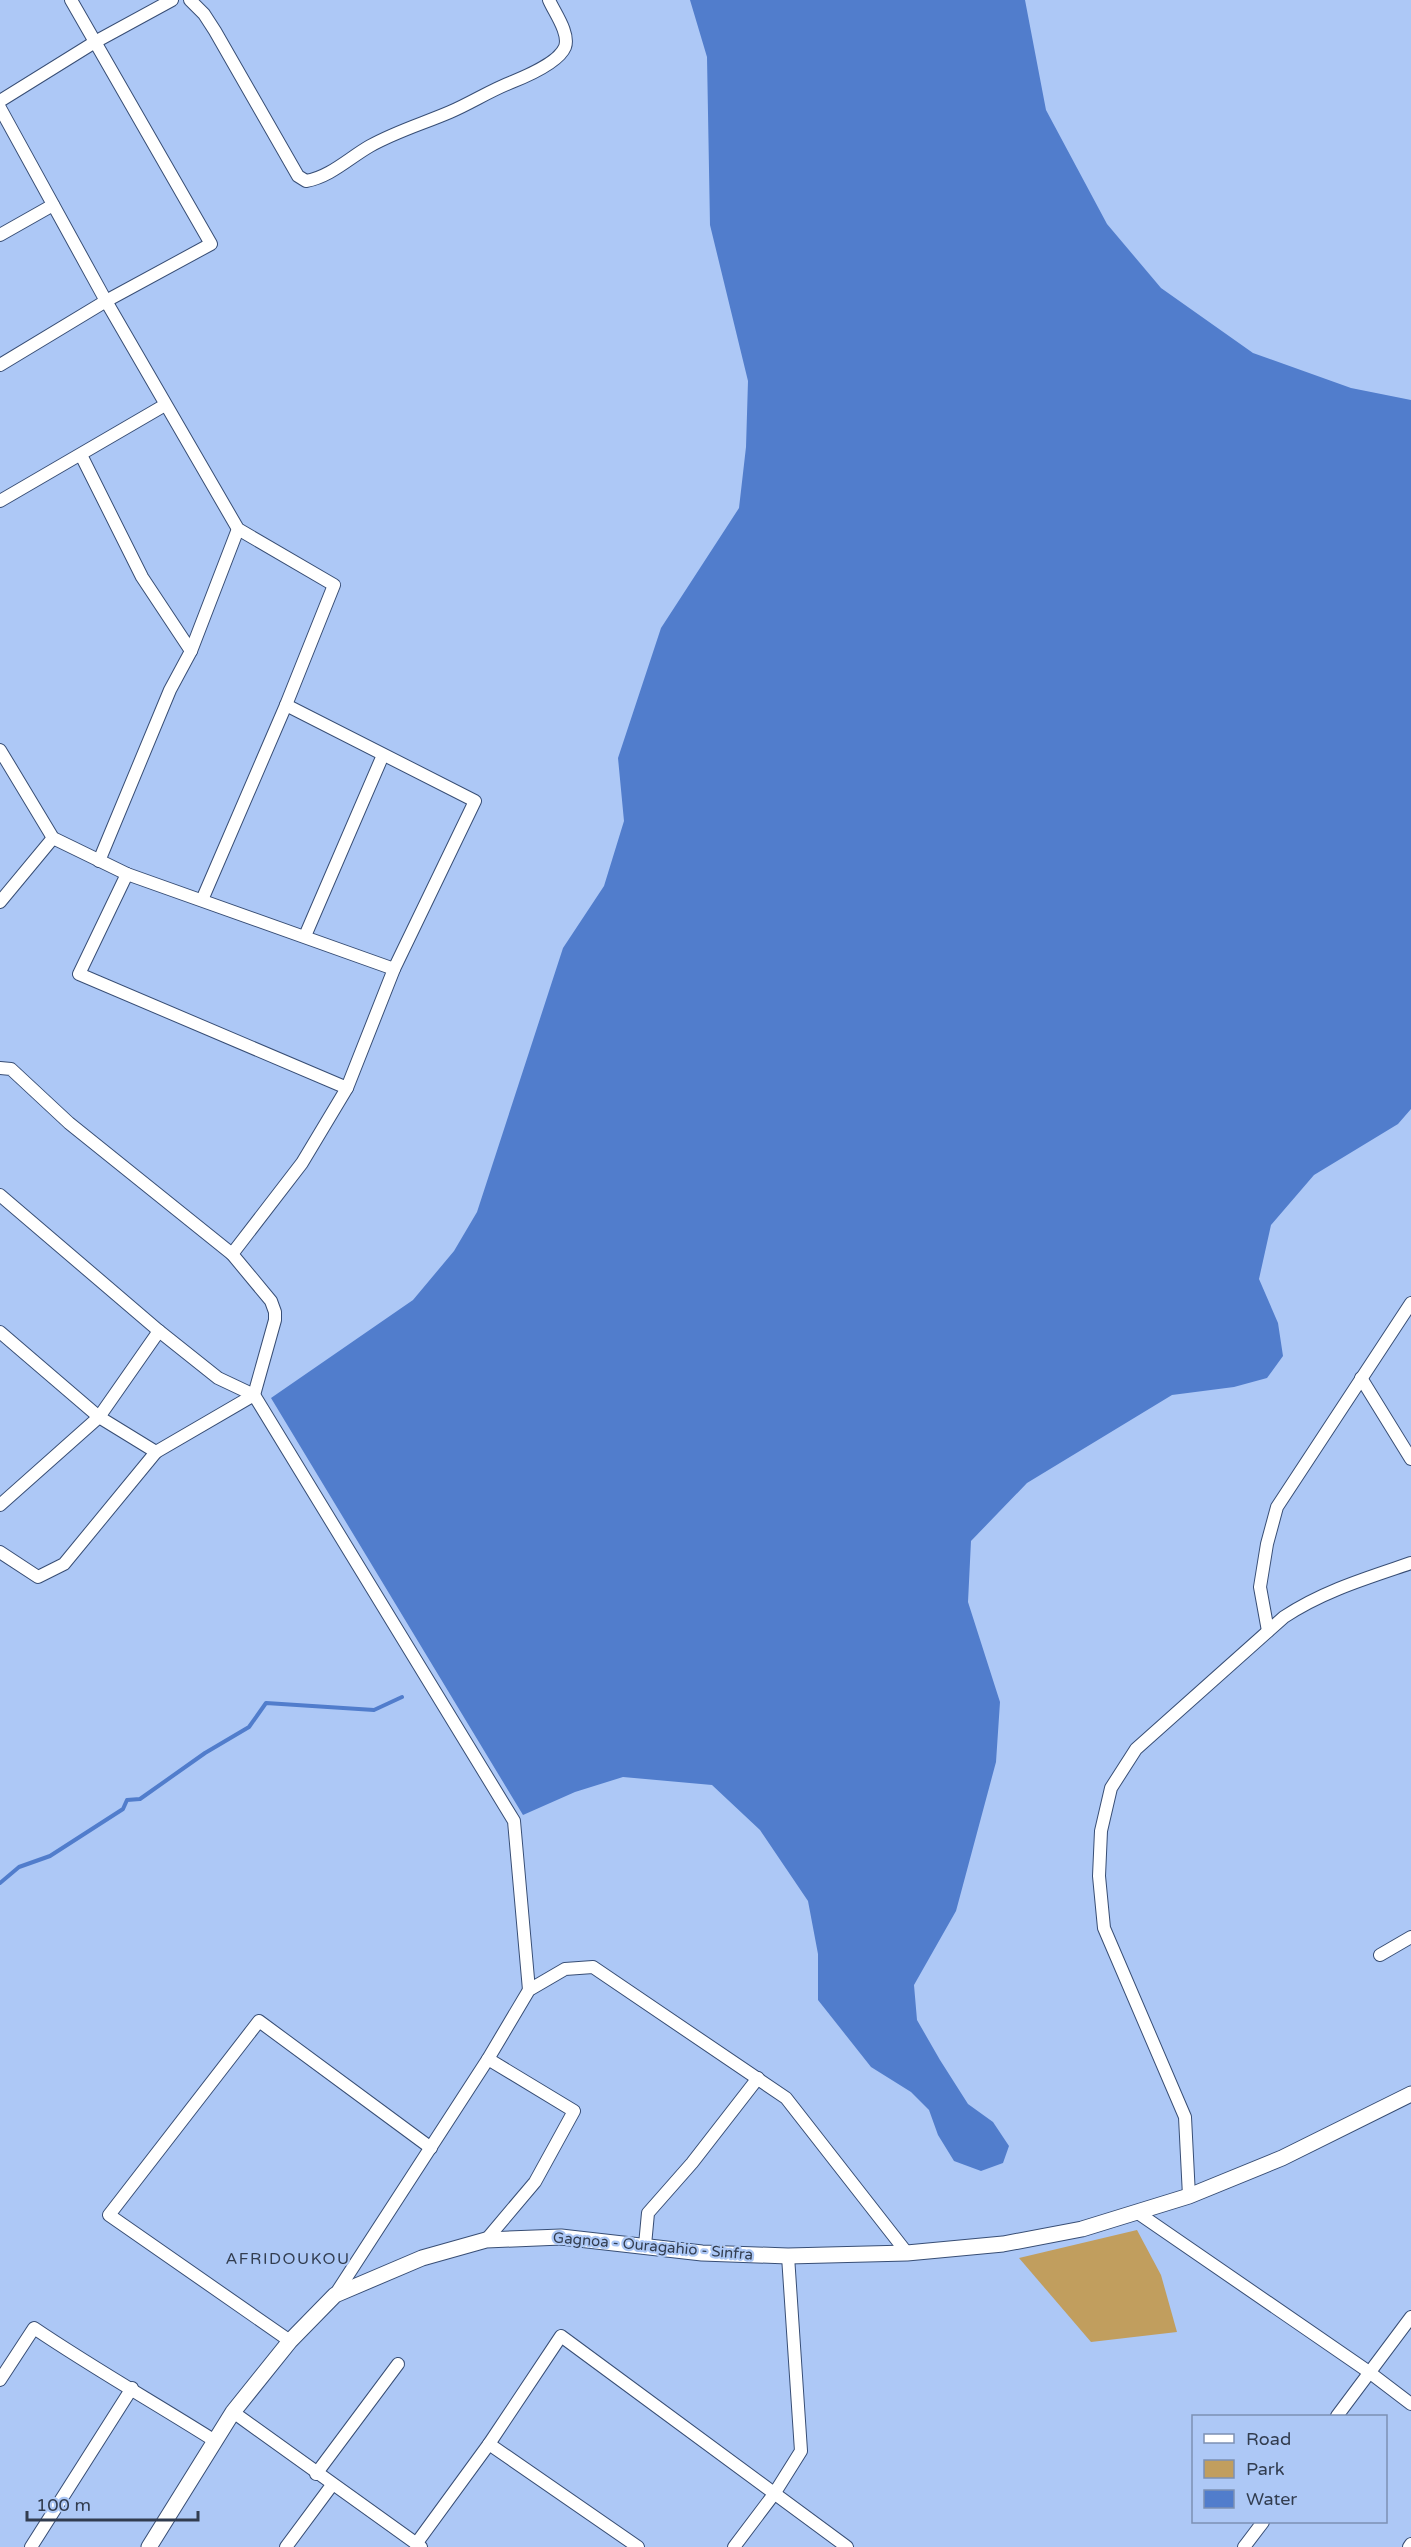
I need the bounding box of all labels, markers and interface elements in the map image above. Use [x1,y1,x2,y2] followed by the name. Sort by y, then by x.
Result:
[552,2228,754,2264] street label: Gagnoa - Ouragahio - Sinfra
[225,2249,351,2269] district label: AFRIDOUKOU
[1192,2415,1387,2523] legend
[1246,2428,1291,2450] text: Road
[1246,2458,1285,2480] text: Park
[27,2484,198,2522] scale bar
[1246,2488,1297,2510] text: Water
[36,2494,91,2516] text: 100 m

